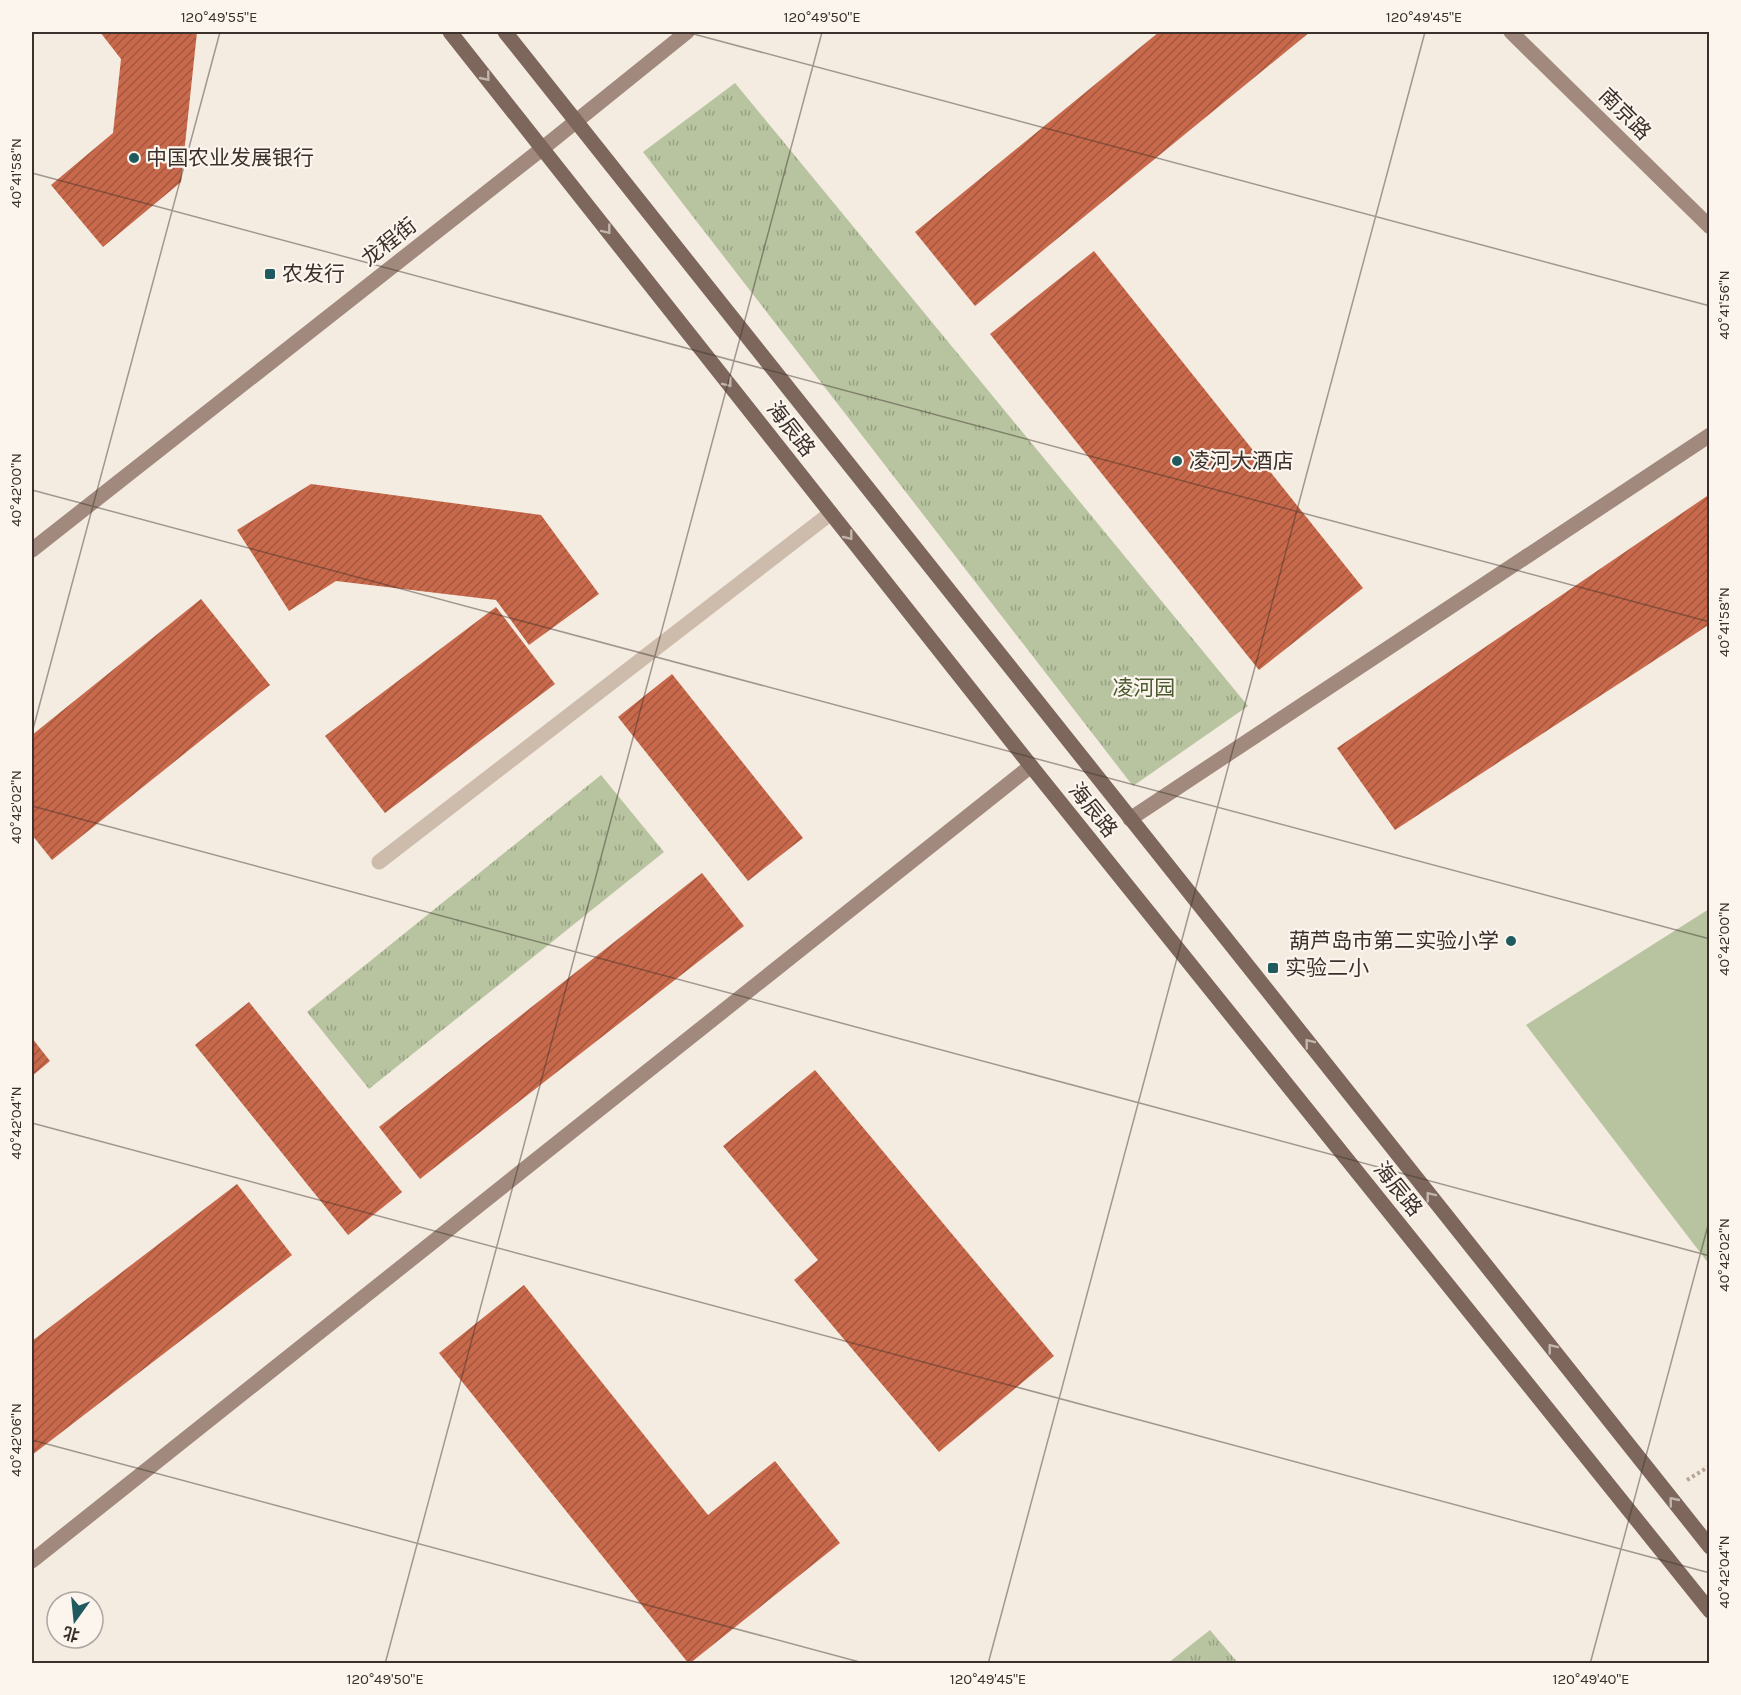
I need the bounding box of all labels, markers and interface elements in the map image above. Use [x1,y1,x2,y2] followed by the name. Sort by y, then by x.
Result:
[181,8,257,26] text: 120°49'55"E
[783,8,861,26] text: 120°49'50"E
[1386,8,1462,26] text: 120°49'45"E
[479,70,490,81] one-way arrow
[1594,83,1656,145] street label: 南京路
[7,138,25,208] text: 40°41'58"N
[146,146,314,170] place label: 中国农业发展银行
[127,151,141,165] marker: 中国农业发展银行
[357,213,421,271] street label: 龙程街
[600,223,611,234] one-way arrow
[282,262,345,286] place label: 农发行
[263,267,277,281] marker: 农发行
[1715,270,1733,340] text: 40°41'56"N
[721,376,732,387] one-way arrow
[762,397,820,461] street label: 海辰路
[1189,449,1294,473] place label: 凌河大酒店
[7,453,25,527] text: 40°42'00"N
[1170,454,1184,468] marker: 凌河大酒店
[841,529,852,540] one-way arrow
[1715,587,1733,657] text: 40°41'58"N
[1113,676,1176,700] park label: 凌河园
[7,770,25,844] text: 40°42'02"N
[1064,778,1122,842] street label: 海辰路
[1715,902,1733,976] text: 40°42'00"N
[1289,929,1499,953] place label: 葫芦岛市第二实验小学
[1504,934,1518,948] marker: 葫芦岛市第二实验小学
[1285,956,1369,980] place label: 实验二小
[1266,961,1280,975] marker: 实验二小
[1305,1039,1316,1050] one-way arrow
[7,1086,25,1160] text: 40°42'04"N
[1369,1157,1427,1221] street label: 海辰路
[1427,1192,1438,1203] one-way arrow
[1715,1218,1733,1292] text: 40°42'02"N
[1548,1344,1559,1355] one-way arrow
[7,1403,25,1477] text: 40°42'06"N
[1670,1497,1681,1508] one-way arrow
[1715,1535,1733,1609] text: 40°42'04"N
[45,1590,105,1650] north arrow
[61,1623,81,1645] text: 北
[346,1670,424,1688] text: 120°49'50"E
[950,1670,1026,1688] text: 120°49'45"E
[1552,1670,1630,1688] text: 120°49'40"E

